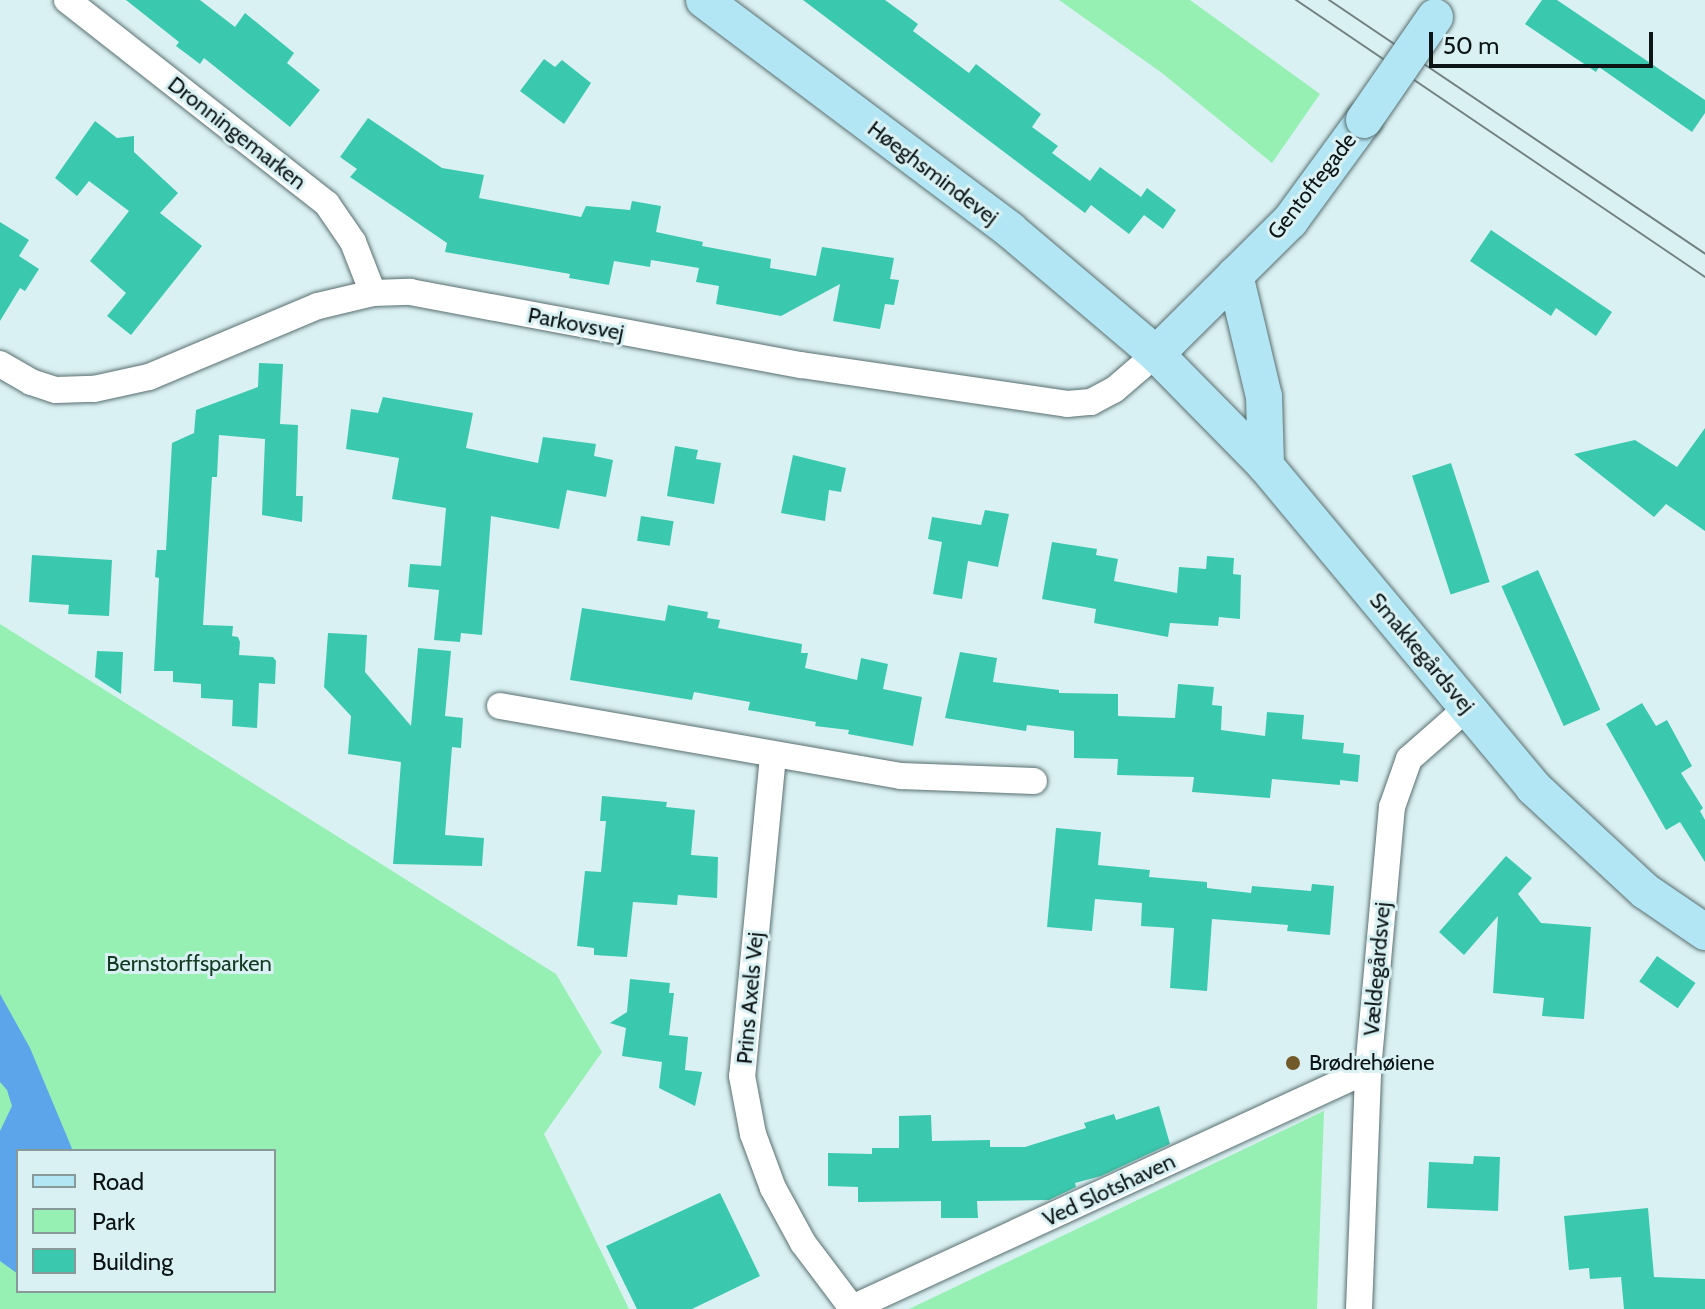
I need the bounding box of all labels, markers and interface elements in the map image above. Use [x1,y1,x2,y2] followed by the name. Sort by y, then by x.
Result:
[1433,16,1657,66] scale bar
[1443,31,1499,60] text: 50 m
[163,71,311,195] street label: Dronningemarken
[862,115,1004,231] street label: Høeghsmindevej
[1262,127,1362,245] street label: Gentoftegade
[526,302,626,346] street label: Parkovsvej
[1364,587,1480,719] street label: Smakkegårdsvej
[1358,901,1396,1037] street label: Vældegårdsvej
[731,931,769,1065] street label: Prins Axels Vej
[106,951,272,977] park label: Bernstorffsparken
[1309,1050,1434,1076] place label: Brødrehøiene
[1284,1054,1302,1072] marker: Brødrehøiene
[1039,1148,1179,1232] street label: Ved Slotshaven
[16,1149,276,1293] legend
[92,1167,144,1196] text: Road
[92,1207,135,1236] text: Park
[92,1247,173,1276] text: Building

